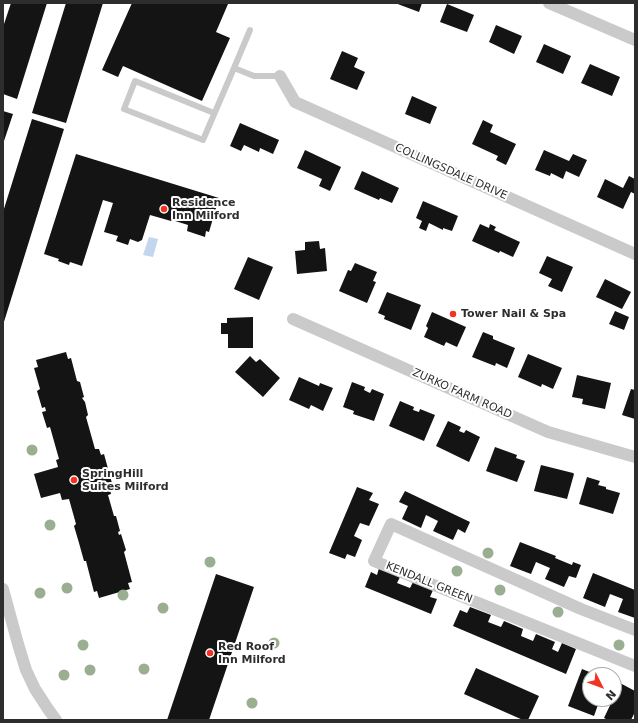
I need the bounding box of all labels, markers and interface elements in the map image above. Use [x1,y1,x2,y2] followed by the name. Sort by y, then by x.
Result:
[393,141,509,203] street label: COLLINGSDALE DRIVE
[172,196,240,222] place label: Residence Inn Milford
[159,204,169,214] marker: Residence Inn Milford
[461,307,566,321] place label: Tower Nail & Spa
[448,309,458,319] marker: Tower Nail & Spa
[410,366,514,422] street label: ZURKO FARM ROAD
[82,467,169,493] place label: SpringHill Suites Milford
[69,475,79,485] marker: SpringHill Suites Milford
[384,560,474,606] street label: KENDALL GREEN
[218,640,286,666] place label: Red Roof Inn Milford
[205,648,215,658] marker: Red Roof Inn Milford
[582,667,622,707] north arrow
[603,687,618,702] text: N

